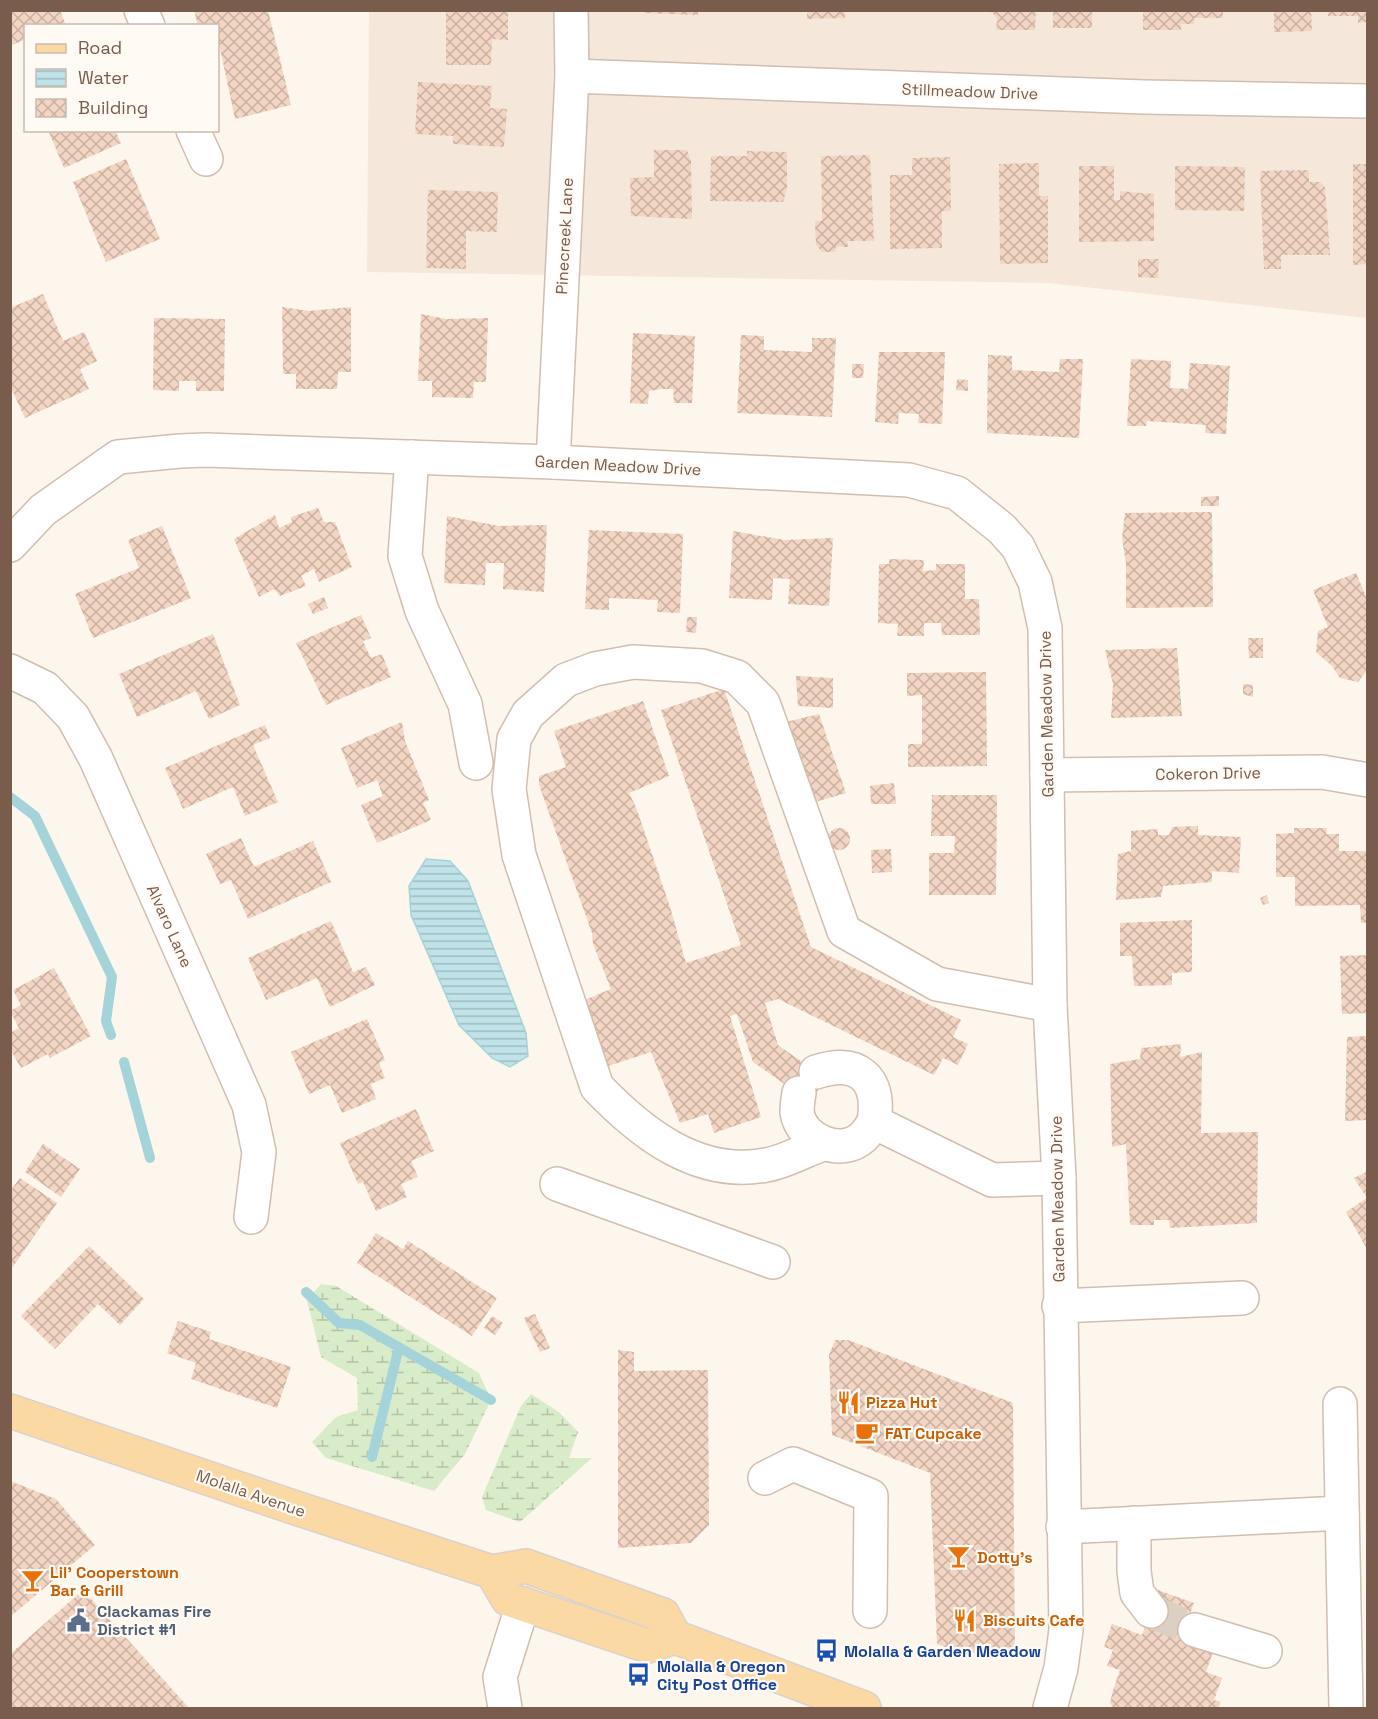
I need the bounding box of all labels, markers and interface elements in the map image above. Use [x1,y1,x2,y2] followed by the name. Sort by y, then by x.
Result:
[24,24,219,132] legend
[78,36,122,59] text: Road
[78,66,129,89] text: Water
[901,79,1039,104] street label: Stillmeadow Drive
[78,96,148,119] text: Building
[551,177,578,295] street label: Pinecreek Lane
[534,451,702,480] street label: Garden Meadow Drive
[1035,630,1058,798] street label: Garden Meadow Drive
[1155,762,1261,785] street label: Cokeron Drive
[142,881,197,971] street label: Alvaro Lane
[1046,1115,1069,1283] street label: Garden Meadow Drive
[835,1389,861,1415] restaurant icon: Pizza Hut
[866,1392,937,1413] place label: Pizza Hut
[854,1420,880,1446] cafe icon: FAT Cupcake
[885,1423,982,1444] place label: FAT Cupcake
[193,1465,308,1522] street label: Molalla Avenue
[946,1544,972,1570] bar icon: Dotty's
[977,1547,1033,1568] place label: Dotty's
[50,1562,179,1601] place label: Lil' Cooperstown Bar & Grill
[19,1568,45,1594] bar icon: Lil' Cooperstown Bar & Grill
[97,1601,212,1640] place label: Clackamas Fire District #1
[66,1607,92,1633] public building icon: Clackamas Fire District #1
[952,1607,978,1633] restaurant icon: Biscuits Cafe
[983,1610,1084,1631] place label: Biscuits Cafe
[813,1638,839,1664] bus stop icon: Molalla & Garden Meadow
[844,1641,1041,1662] place label: Molalla & Garden Meadow
[657,1656,786,1695] place label: Molalla & Oregon City Post Office
[626,1662,652,1688] bus stop icon: Molalla & Oregon City Post Office

